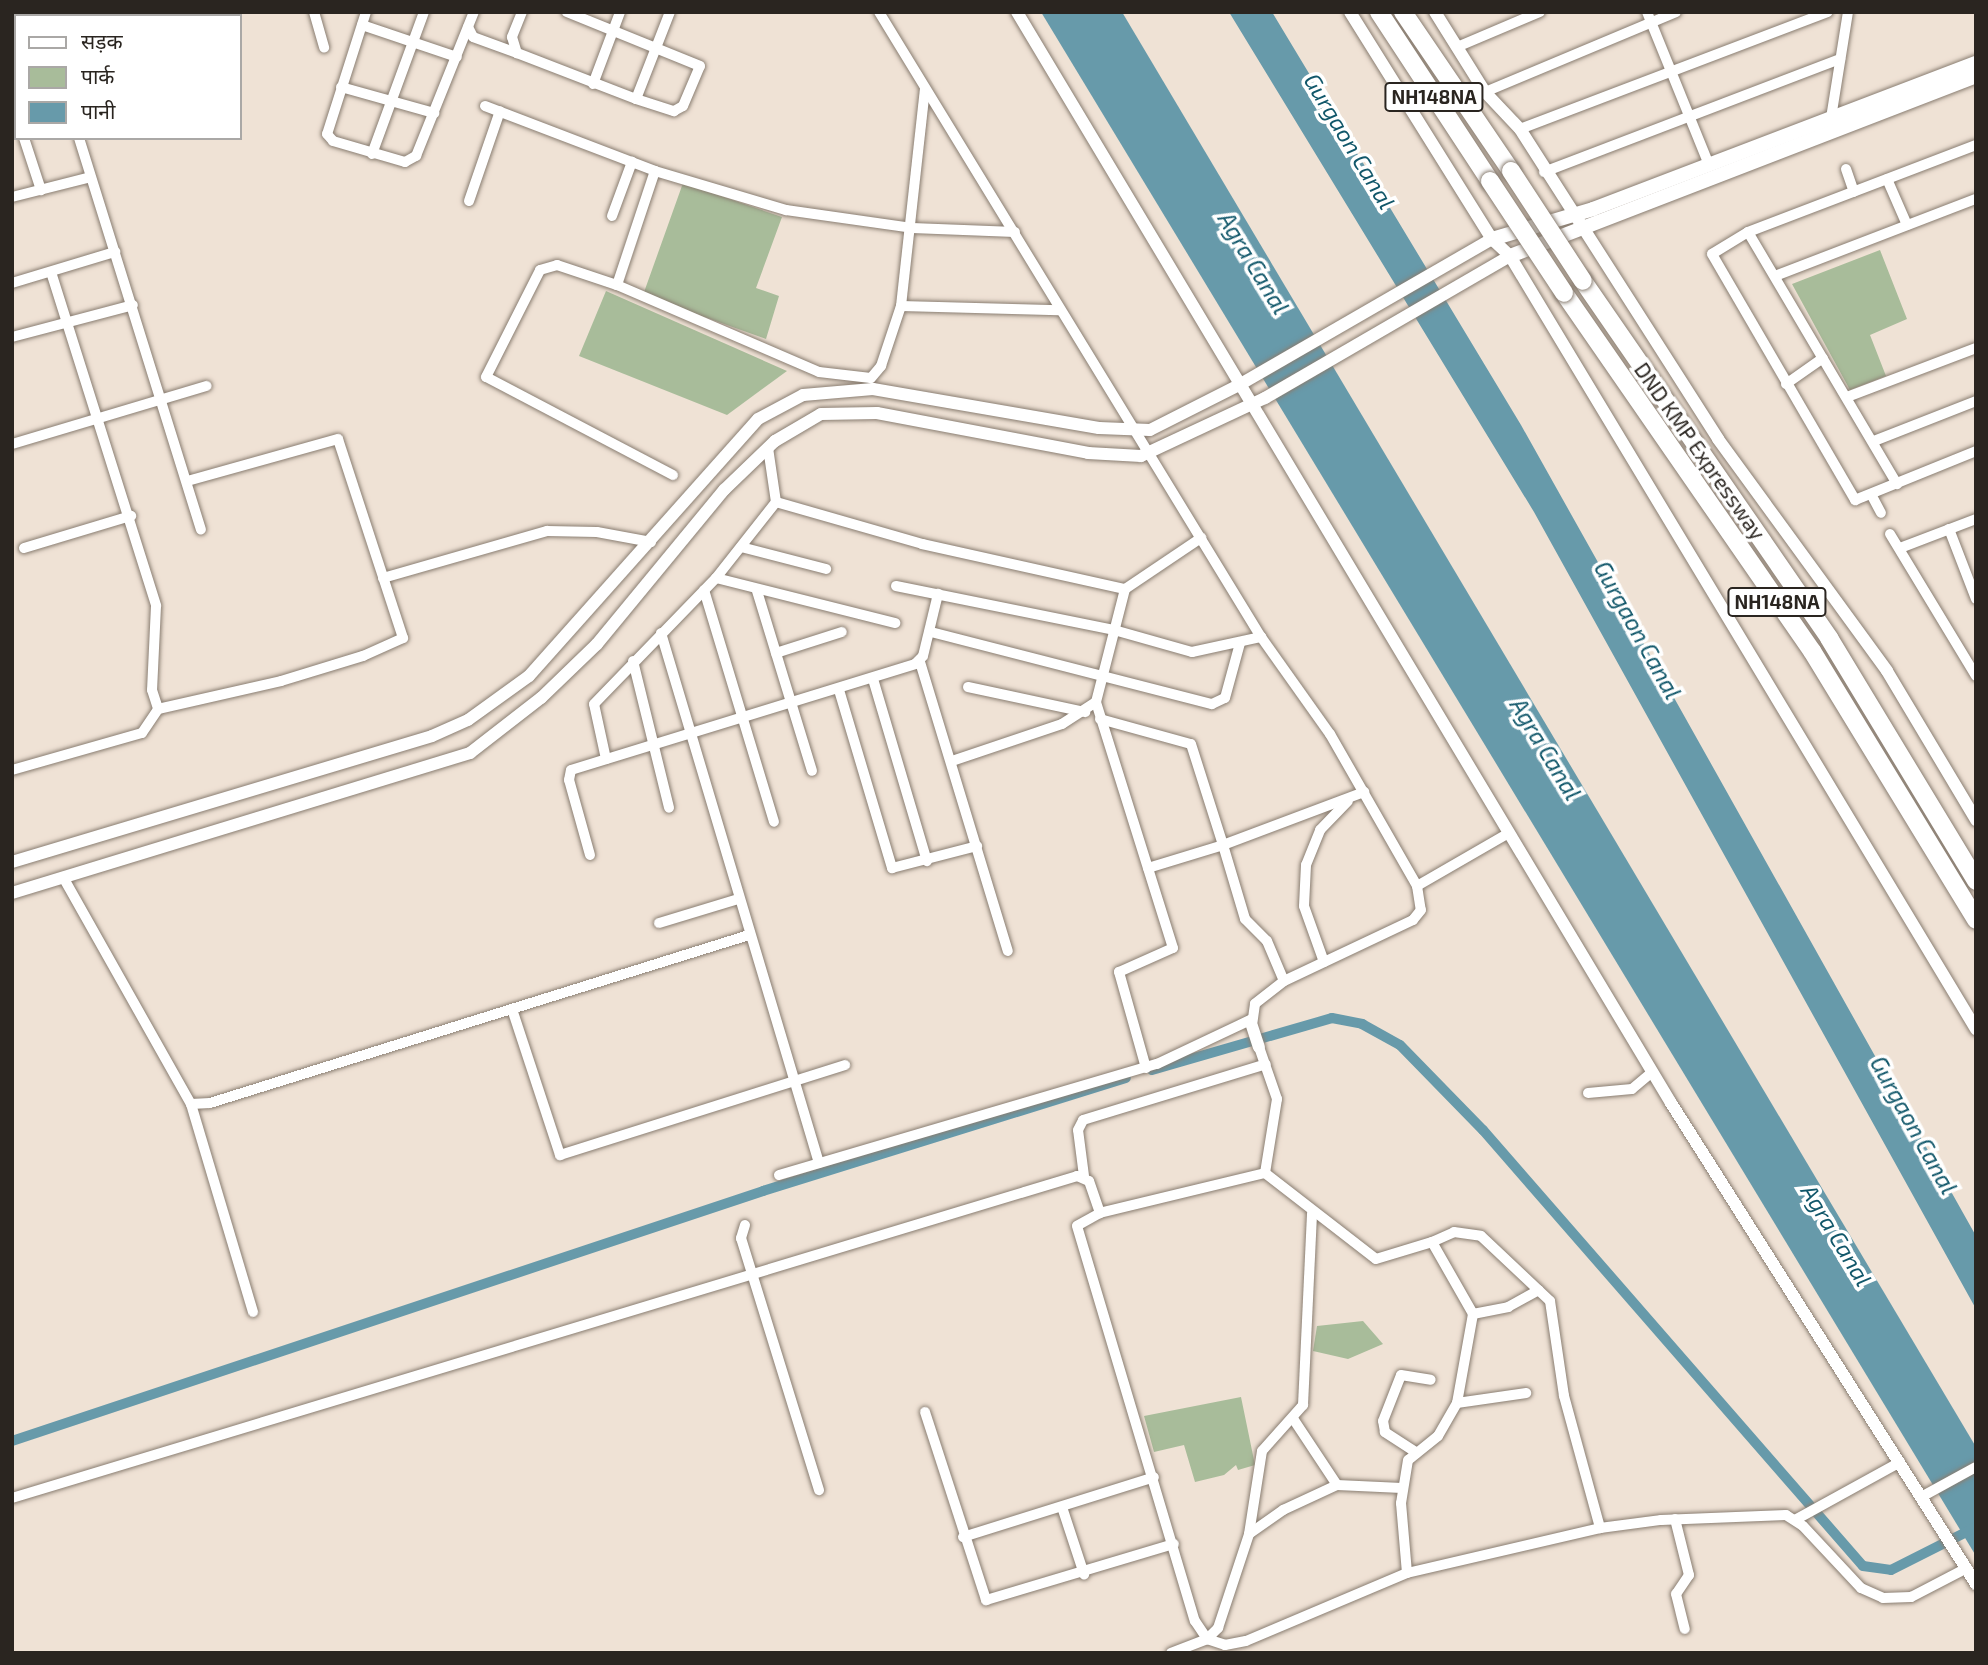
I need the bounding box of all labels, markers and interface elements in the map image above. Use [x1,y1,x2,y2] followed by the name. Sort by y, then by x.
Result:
[14,14,242,140] legend
[81,28,123,53] text: सड़क
[81,63,115,88] text: पार्क
[1299,68,1401,214] water label: Gurgaon Canal
[1383,82,1485,113] road number: NH148NA
[81,98,115,123] text: पानी
[1213,207,1295,319] water label: Agra Canal
[1629,357,1771,545] street label: DND KMP Expressway
[1589,556,1687,704] water label: Gurgaon Canal
[1726,586,1828,618] road number: NH148NA
[1505,693,1587,805] water label: Agra Canal
[1865,1051,1963,1199] water label: Gurgaon Canal
[1796,1179,1878,1291] water label: Agra Canal

